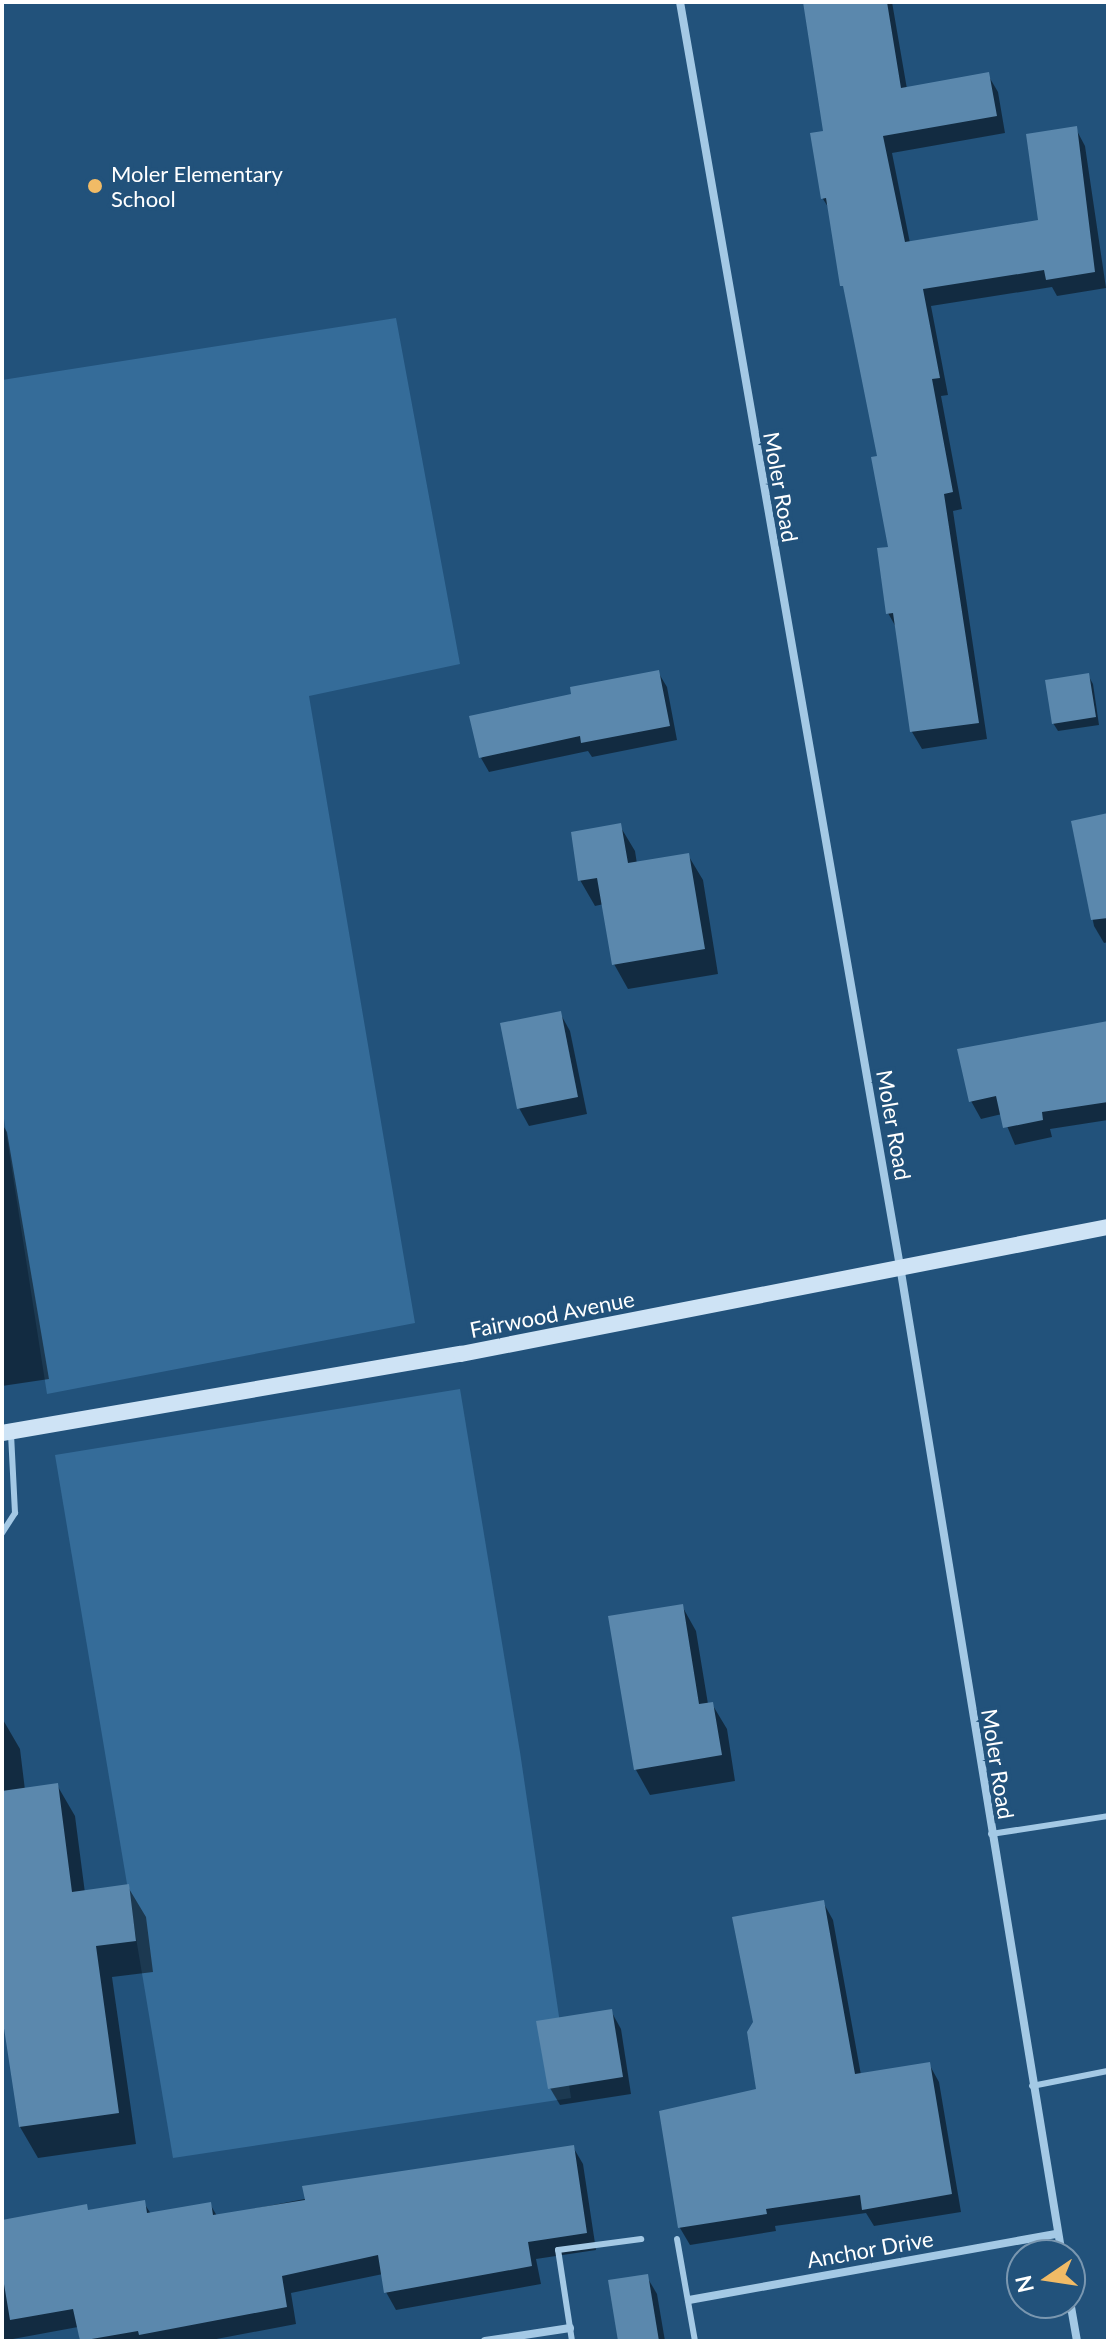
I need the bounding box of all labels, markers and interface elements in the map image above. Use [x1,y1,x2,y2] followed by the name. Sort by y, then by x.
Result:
[111,160,283,212] place label: Moler Elementary School
[86,177,104,195] marker: Moler Elementary School
[758,430,804,544] street label: Moler Road
[871,1068,917,1182] street label: Moler Road
[467,1285,637,1343] street label: Fairwood Avenue
[976,1707,1020,1821] street label: Moler Road
[804,2225,936,2273] street label: Anchor Drive
[1006,2239,1086,2319] north arrow
[1009,2273,1039,2295] text: N

